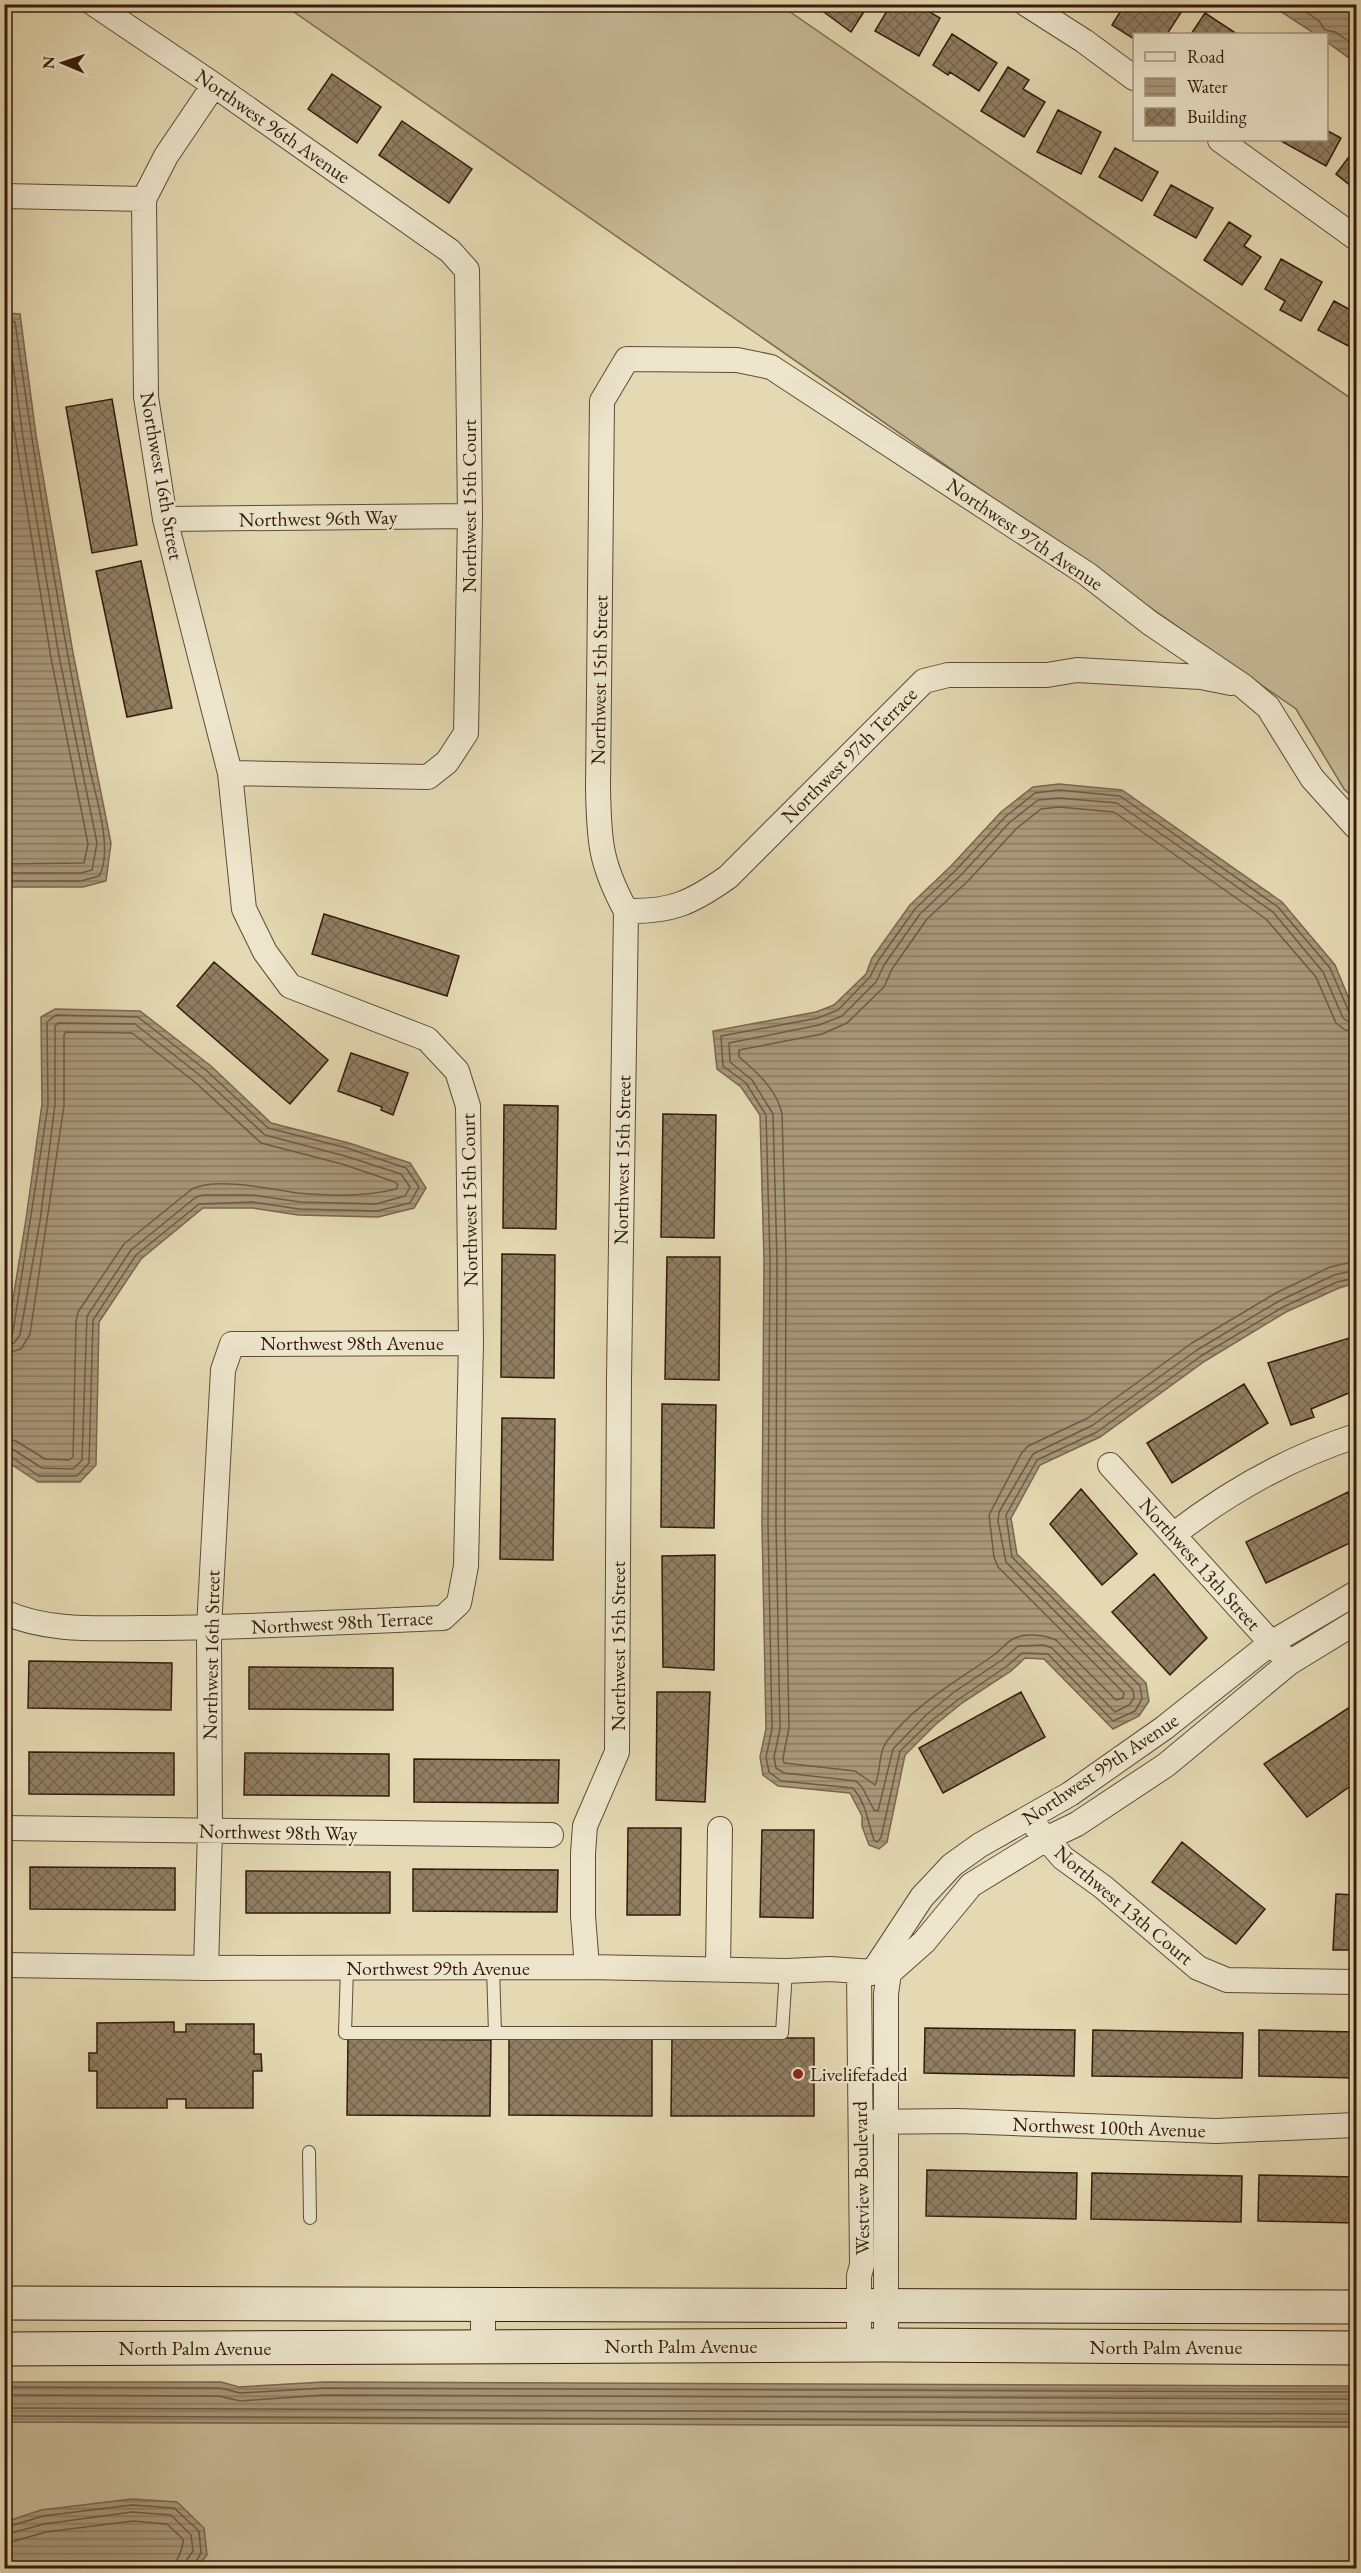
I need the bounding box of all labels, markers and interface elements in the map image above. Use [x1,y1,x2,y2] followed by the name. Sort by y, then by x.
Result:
[33,33,93,93] north arrow
[1133,33,1328,141] legend
[1187,45,1226,68] text: Road
[38,56,59,69] text: N
[190,63,356,189] street label: Northwest 96th Avenue
[1187,75,1228,98] text: Water
[1187,105,1247,128] text: Building
[134,390,190,563] street label: Northwest 16th Street
[456,418,482,593] street label: Northwest 15th Court
[942,472,1108,596] street label: Northwest 97th Avenue
[238,504,398,532] street label: Northwest 96th Way
[585,594,613,765] street label: Northwest 15th Street
[775,681,923,829] street label: Northwest 97th Terrace
[608,1074,636,1245] street label: Northwest 15th Street
[454,1112,484,1287] street label: Northwest 15th Court
[260,1330,444,1356] street label: Northwest 98th Avenue
[1133,1492,1267,1636] street label: Northwest 13th Street
[605,1560,631,1731] street label: Northwest 15th Street
[197,1569,225,1740] street label: Northwest 16th Street
[250,1604,434,1640] street label: Northwest 98th Terrace
[1017,1707,1183,1831] street label: Northwest 99th Avenue
[198,1818,358,1846] street label: Northwest 98th Way
[1049,1839,1199,1971] street label: Northwest 13th Court
[346,1955,530,1981] street label: Northwest 99th Avenue
[810,2061,909,2087] place label: Livelifefaded
[791,2067,805,2081] marker: Livelifefaded
[847,2100,875,2255] street label: Westview Boulevard
[1012,2111,1206,2143] street label: Northwest 100th Avenue
[605,2333,758,2359] street label: North Palm Avenue
[1090,2334,1243,2360] street label: North Palm Avenue
[119,2335,272,2361] street label: North Palm Avenue

